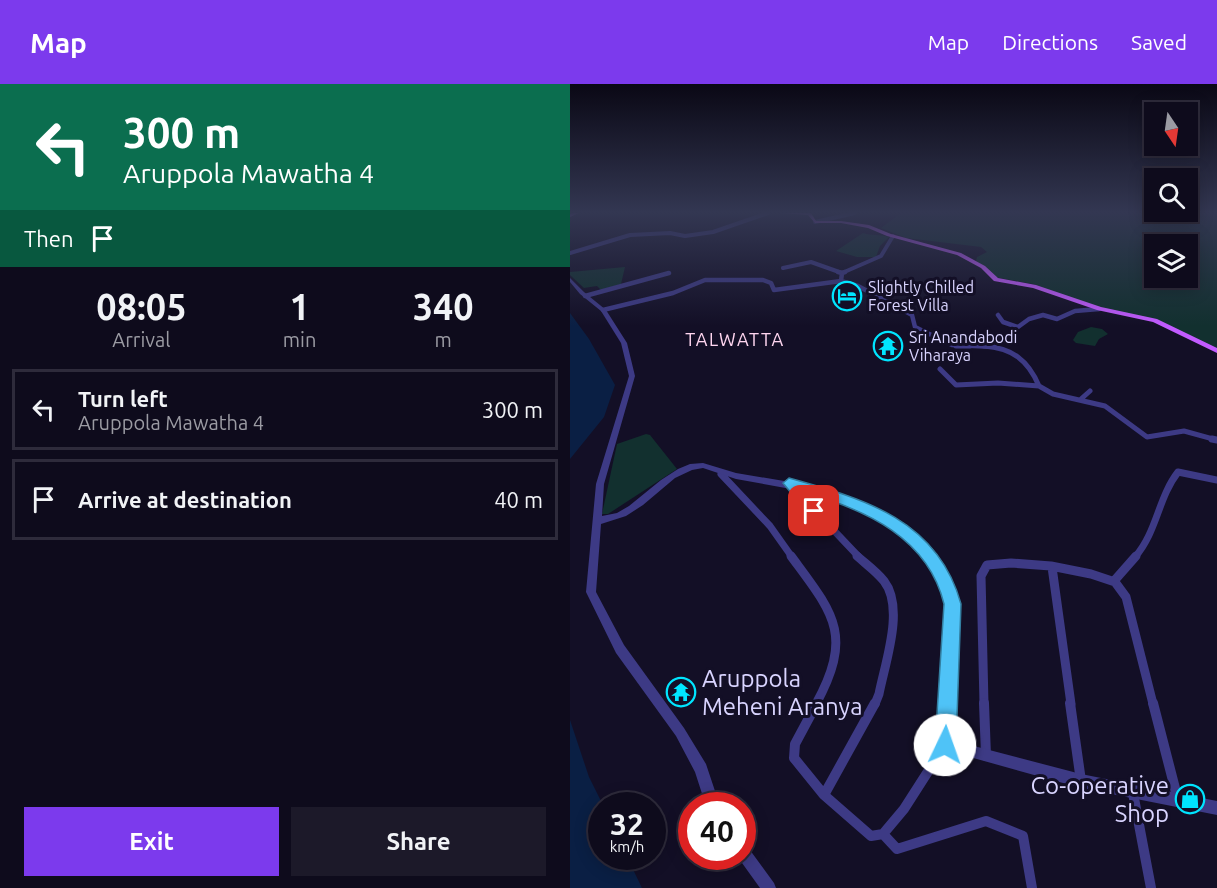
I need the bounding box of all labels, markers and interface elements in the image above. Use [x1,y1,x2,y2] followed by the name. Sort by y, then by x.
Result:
[30,27,87,58] text: Map
[928,30,969,54] text: Map
[1002,30,1098,54] text: Directions
[1131,30,1187,54] text: Saved
[1144,102,1198,156] north arrow
[1144,102,1198,288] map controls
[24,108,102,186] icon: left
[123,109,240,156] text: 300 m
[123,158,374,188] text: Aruppola Mawatha 4
[1144,168,1198,222] button: search
[86,222,119,255] icon: arrive
[24,226,74,251] text: Then
[1144,234,1198,288] button: layers
[868,278,974,314] place label: Slightly Chilled Forest Villa
[831,280,863,312] hotel icon: Slightly Chilled Forest Villa
[96,286,186,327] text: 08:05
[289,286,310,327] text: 1
[413,286,474,327] text: 340
[112,328,171,351] text: Arrival
[283,328,316,351] text: min
[435,328,452,351] text: m
[909,328,1017,364] place label: Sri Anandabodi Viharaya
[685,329,785,349] district label: TALWATTA
[872,330,904,362] temple icon: Sri Anandabodi Viharaya
[78,386,168,411] text: Turn left
[27,393,60,426] icon: left
[482,397,543,422] text: 300 m
[78,411,264,434] text: Aruppola Mawatha 4
[27,483,60,516] icon: arrive
[788,485,839,536] pin
[78,487,292,512] text: Arrive at destination
[494,487,543,512] text: 40 m
[797,494,830,527] icon: arrive
[702,665,863,720] place label: Aruppola Meheni Aranya
[665,676,697,708] temple icon: Aruppola Meheni Aranya
[913,713,977,777] position arrow
[1030,772,1169,827] place label: Co-operative Shop
[1174,783,1206,815] shop icon: Co-operative Shop
[678,792,756,870] speed limit sign: 40
[24,807,279,876] button: Exit
[291,807,546,876] button: Share
[610,807,644,841] text: 32
[610,838,644,855] text: km/h

